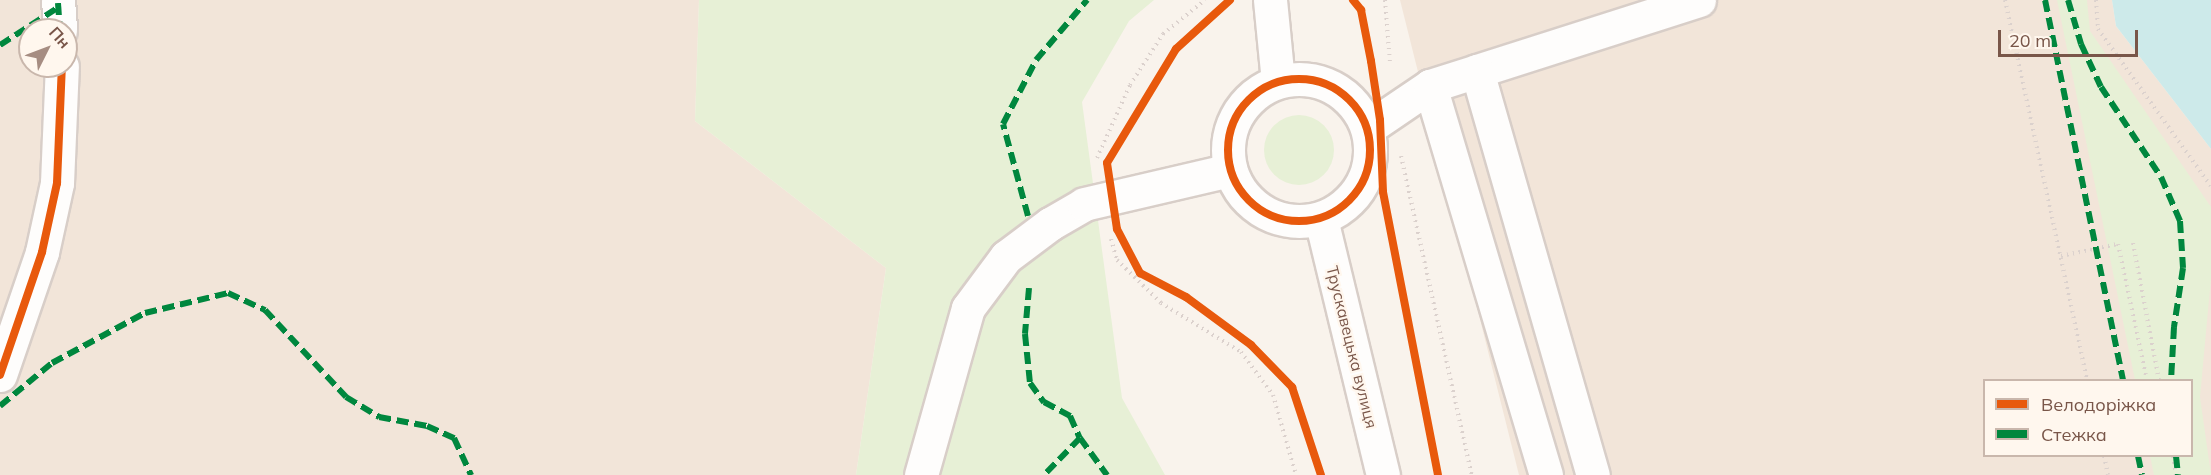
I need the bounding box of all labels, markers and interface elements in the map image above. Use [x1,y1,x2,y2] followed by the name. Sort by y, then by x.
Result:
[18,18,78,78] north arrow
[2001,18,2140,56] scale bar
[45,22,75,52] text: Пн
[2009,29,2051,52] text: 20 m
[1323,264,1381,430] street label: Трускавецька вулиця
[1983,379,2193,457] legend
[2041,393,2156,416] text: Велодоріжка
[2041,423,2107,446] text: Стежка

